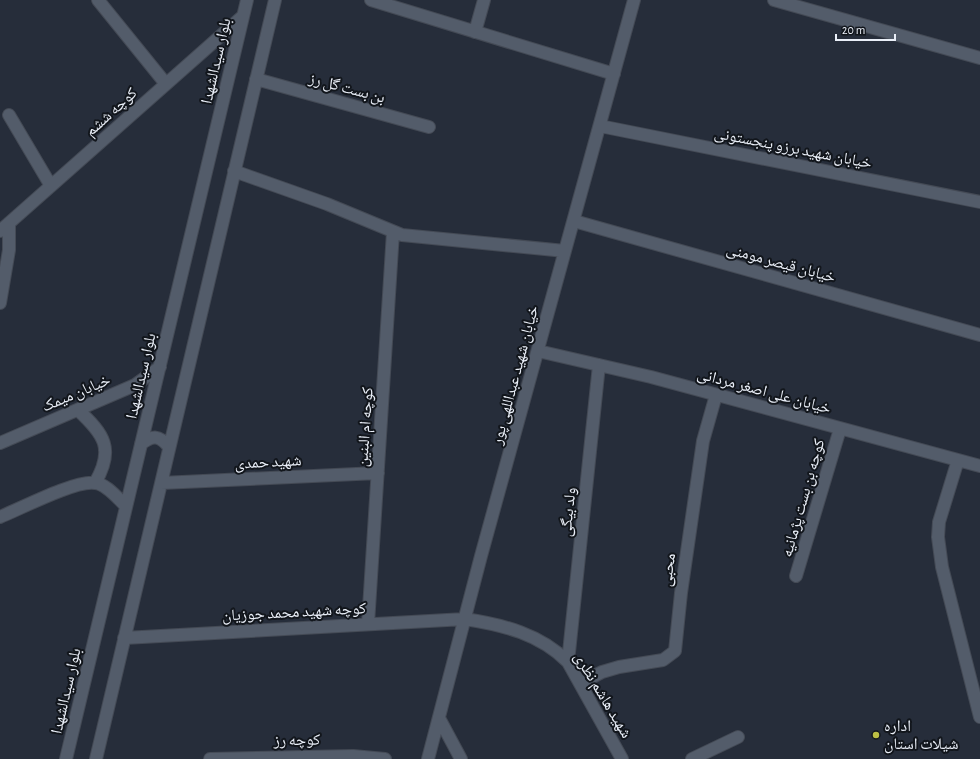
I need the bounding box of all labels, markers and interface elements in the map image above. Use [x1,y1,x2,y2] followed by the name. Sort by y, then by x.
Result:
[836,16,895,42] scale bar
[198,17,235,106] street label: بلوار سیدالشهدا
[842,24,865,36] text: 20 m
[306,70,387,108] street label: بن بست گل رز
[82,84,142,141] street label: کوچه ششم
[712,125,873,173] street label: خیابان شهید برزو پنجستونی
[724,241,837,287] street label: خیابان قیصر مومنی
[488,304,543,448] street label: خیابان شهید عبداللهی پور
[123,332,160,421] street label: بلوار سیدالشهدا
[695,365,833,418] street label: خیابان علی اصغر مردانی
[39,371,113,416] street label: خیابان میمک
[354,386,378,468] street label: کوچه ام البنین
[778,437,830,559] street label: کوچه بن بست پژمانیه
[234,452,302,474] street label: شهید حمدی
[557,486,581,538] street label: ولد بیگی
[658,552,680,588] street label: محبی
[222,600,367,626] street label: کوچه شهید محمد جوزیان
[48,647,85,736] street label: بلوار سیدالشهدا
[569,649,635,742] street label: شهید هاشم نظری
[884,718,959,754] place label: اداره شیلات استان
[871,730,881,740] marker: اداره شیلات استان
[273,732,321,749] street label: کوچه رز

